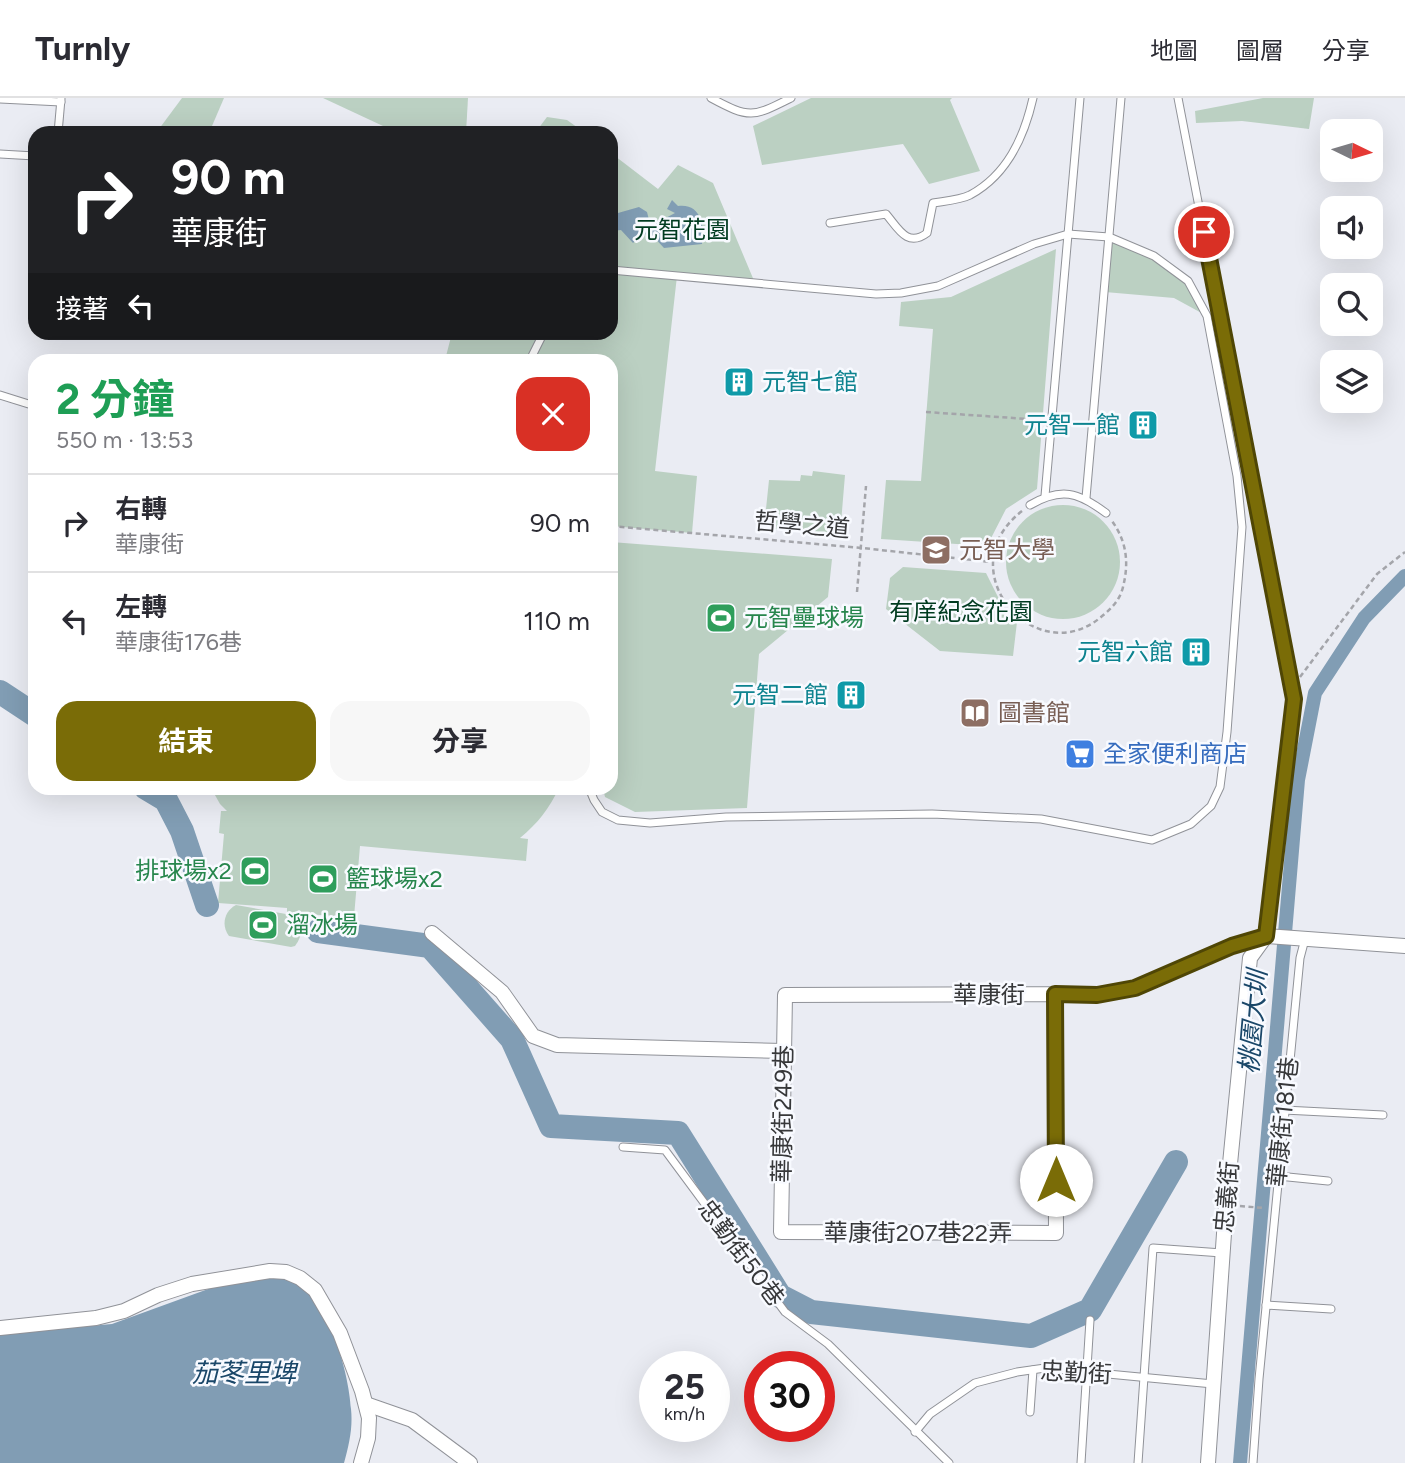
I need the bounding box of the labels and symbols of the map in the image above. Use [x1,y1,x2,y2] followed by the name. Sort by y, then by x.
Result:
[1320,119,1382,182] north arrow
[1174,202,1234,262] pin
[634,215,730,244] park label: 元智花園
[722,365,756,399] building icon: 元智七館
[762,367,858,396] place label: 元智七館
[1126,408,1160,442] building icon: 元智一館
[1024,410,1120,439] place label: 元智一館
[753,506,851,543] street label: 哲學之道
[919,533,953,567] school or university icon: 元智大學
[959,535,1055,564] place label: 元智大學
[889,597,1033,626] park label: 有庠紀念花園
[704,601,738,635] sports icon: 元智壘球場
[744,603,864,632] place label: 元智壘球場
[1179,635,1213,669] building icon: 元智六館
[1077,637,1173,666] place label: 元智六館
[834,678,868,712] building icon: 元智二館
[732,680,828,709] place label: 元智二館
[958,696,992,730] library icon: 圖書館
[998,698,1070,727] place label: 圖書館
[1063,737,1097,771] supermarket icon: 全家便利商店
[1103,739,1247,768] place label: 全家便利商店
[238,854,272,888] sports icon: 排球場x2
[135,856,232,885] place label: 排球場x2
[306,862,340,896] sports icon: 籃球場x2
[346,864,443,893] place label: 籃球場x2
[246,908,280,942] sports icon: 溜冰場
[286,910,358,939] place label: 溜冰場
[1233,965,1274,1075] water label: 桃園大圳
[953,980,1025,1009] street label: 華康街
[767,1045,798,1183] street label: 華康街249巷
[1261,1056,1304,1188] street label: 華康街181巷
[1019,1143,1093,1217] position arrow
[1209,1160,1244,1234] street label: 忠義街
[692,1194,791,1311] street label: 忠勤街50巷
[824,1218,1012,1247] street label: 華康街207巷22弄
[744,1351,835,1442] speed limit sign: 30
[1039,1356,1113,1389] street label: 忠勤街
[192,1357,299,1389] water label: 茄苳里埤

